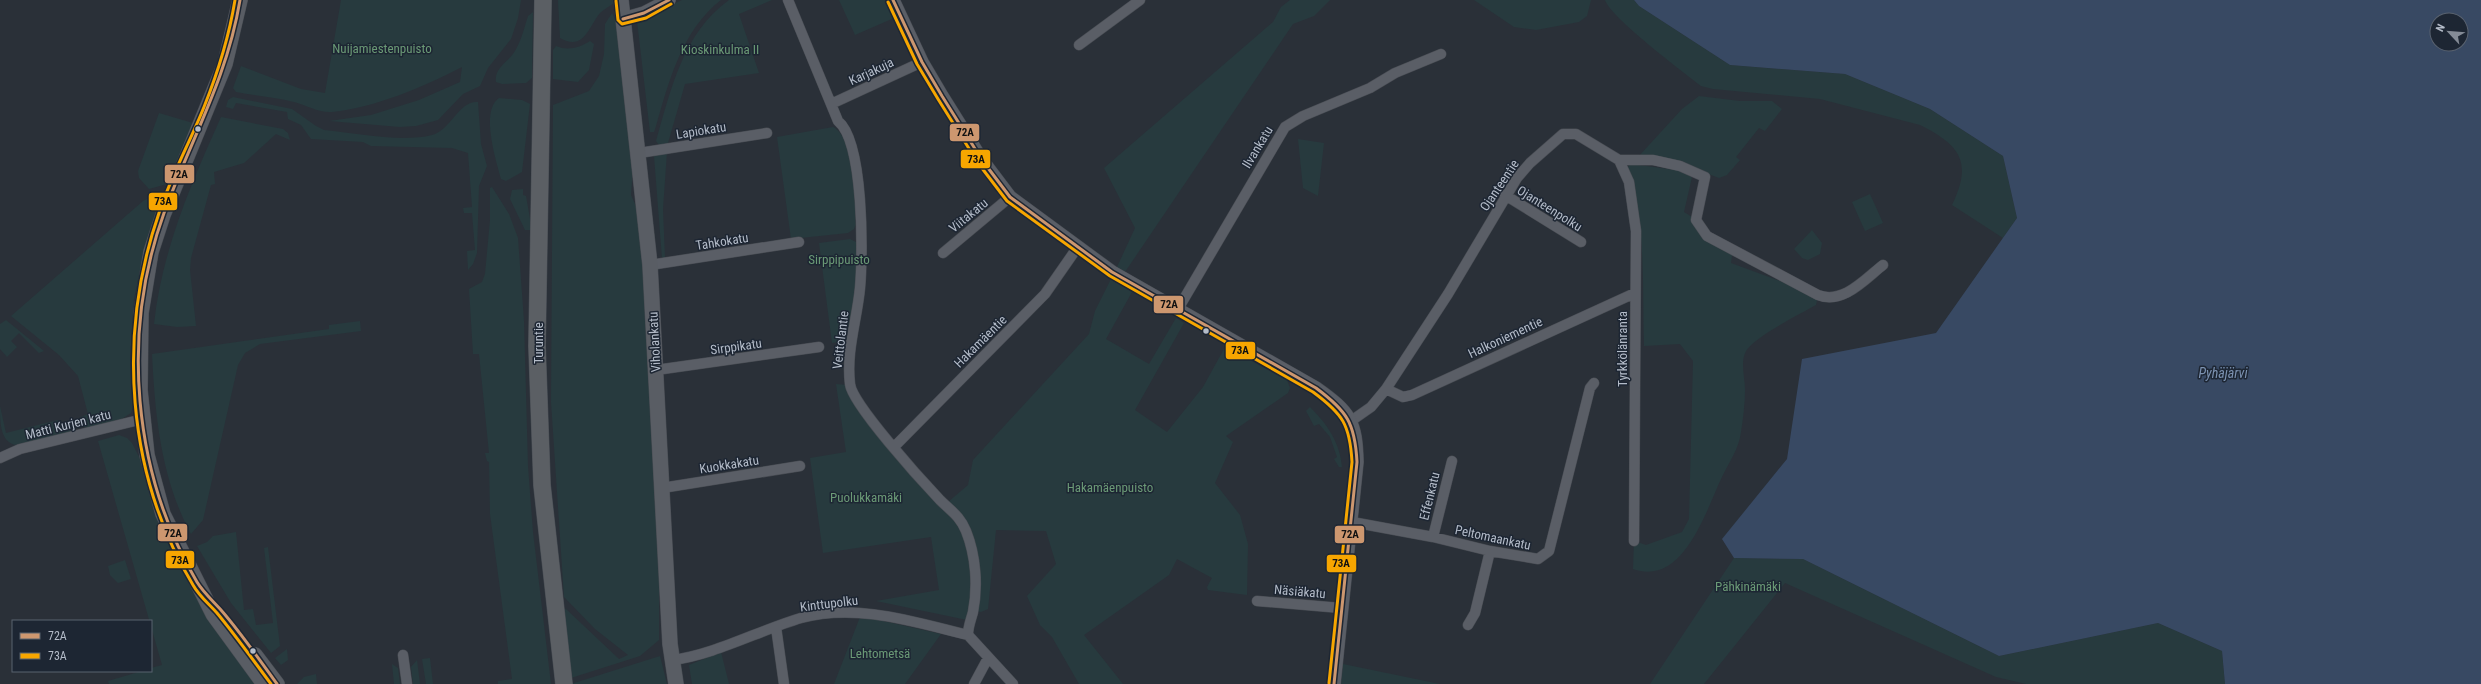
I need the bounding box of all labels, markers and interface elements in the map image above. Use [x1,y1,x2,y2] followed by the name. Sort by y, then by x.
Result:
[2429,12,2469,52] north arrow
[2433,22,2448,34] text: N
[332,41,432,56] park label: Nuijamiestenpuisto
[681,42,759,57] park label: Kioskinkulma II
[846,55,896,88] street label: Karjakuja
[675,119,727,142] street label: Lapiokatu
[949,123,980,142] line badge: 72A
[1239,123,1276,171] street label: Ilvankatu
[193,124,203,134] unlabelled marker
[956,126,974,139] text: 72A
[960,149,991,169] line badge: 73A
[967,153,985,166] text: 73A
[1477,157,1522,214] street label: Ojanteentie
[164,164,195,184] line badge: 72A
[170,168,188,181] text: 72A
[1515,183,1585,234] street label: Ojanteenpolku
[148,192,178,211] line badge: 73A
[154,195,172,208] text: 73A
[946,195,991,236] street label: Viitakatu
[695,230,750,253] street label: Tahkokatu
[808,252,870,267] park label: Sirppipuisto
[1153,295,1184,314] line badge: 72A
[1160,298,1178,311] text: 72A
[829,310,852,370] street label: Veittolantie
[645,311,664,373] street label: Viholankatu
[1615,311,1630,387] street label: Tyrkkölänranta
[951,312,1010,371] street label: Hakamäentie
[1466,314,1545,361] street label: Halkoniementie
[531,322,546,364] street label: Turuntie
[1201,326,1211,336] unlabelled marker
[709,335,763,358] street label: Sirppikatu
[1225,341,1256,360] line badge: 73A
[1231,344,1249,357] text: 73A
[2198,365,2248,381] water label: Pyhäjärvi
[24,407,112,442] street label: Matti Kurjen katu
[698,452,760,477] street label: Kuokkakatu
[1416,471,1443,522] street label: Effenkatu
[1067,480,1153,495] park label: Hakamäenpuisto
[830,490,902,505] park label: Puolukkamäki
[1454,522,1532,553] street label: Peltomaankatu
[157,523,188,542] line badge: 72A
[1334,525,1365,544] line badge: 72A
[164,527,182,540] text: 72A
[1341,528,1359,541] text: 72A
[165,550,195,569] line badge: 73A
[171,554,189,567] text: 73A
[1326,554,1357,573] line badge: 73A
[1332,557,1350,570] text: 73A
[1715,579,1781,594] park label: Pähkinämäki
[1274,582,1326,601] street label: Näsiäkatu
[799,592,859,615] street label: Kinttupolku
[12,620,152,672] legend
[48,629,67,643] text: 72A
[248,646,258,656] unlabelled marker
[850,646,910,661] park label: Lehtometsä
[48,649,67,663] text: 73A

